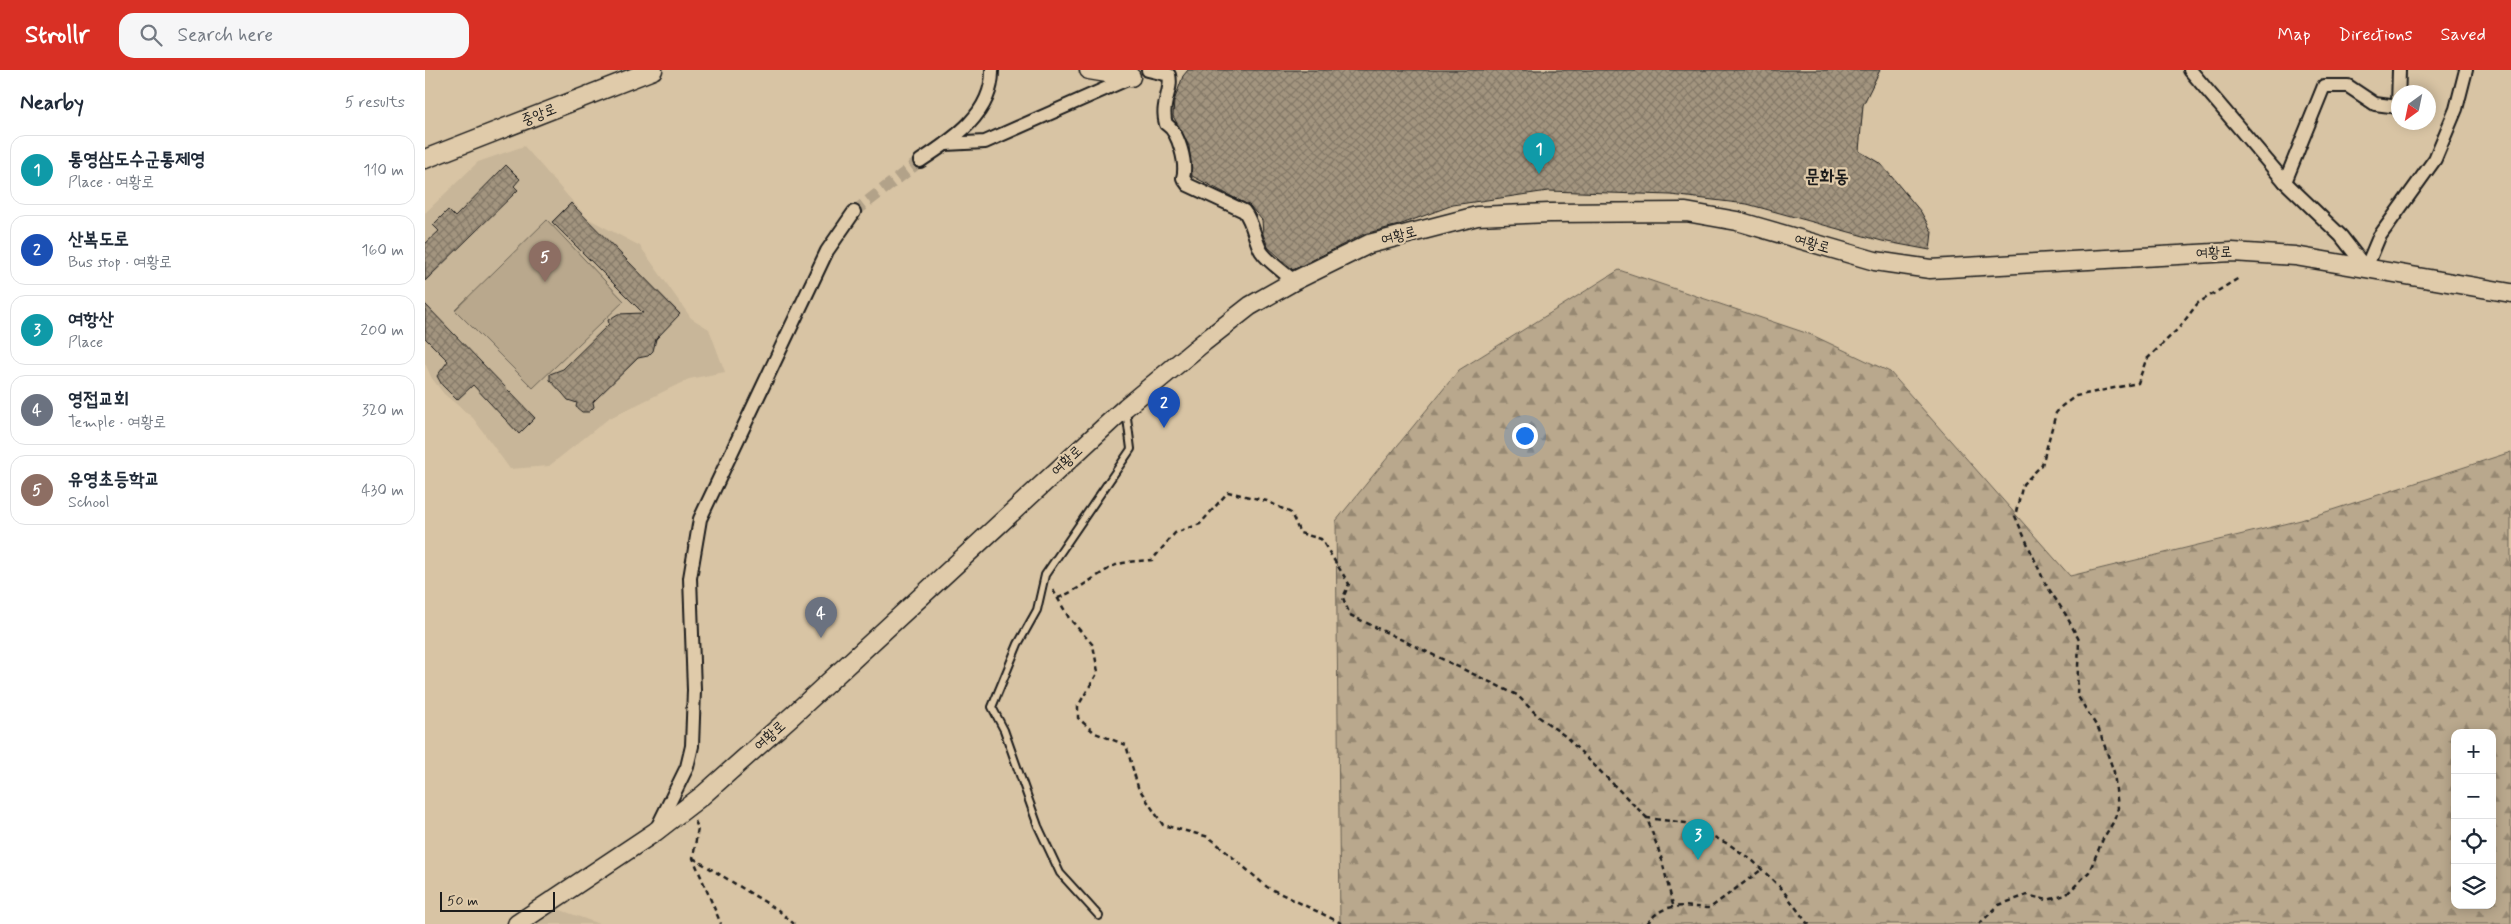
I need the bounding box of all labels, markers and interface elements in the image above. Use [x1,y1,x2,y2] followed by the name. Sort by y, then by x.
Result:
[119,13,469,58] search box
[25,20,89,51] text: Strollr
[137,21,165,49] icon: search
[177,23,273,48] text: Search here
[2278,23,2311,47] text: Map
[2339,23,2413,47] text: Directions
[2441,23,2486,47] text: Saved
[2391,85,2436,130] north arrow
[20,89,84,117] text: Nearby
[345,92,405,113] text: 5 results
[519,99,559,131] street label: 중앙로
[1523,133,1555,174] pin: 1
[68,147,206,172] text: 통영삼도수군통제영
[33,160,41,181] text: 1
[363,160,404,181] text: 110 m
[1805,165,1849,189] district label: 문화동
[68,172,154,193] text: Place · 여황로
[1379,222,1419,250] street label: 여황로
[68,227,129,252] text: 산복도로
[1792,229,1832,259] street label: 여황로
[33,240,41,261] text: 2
[361,240,404,261] text: 160 m
[529,241,561,282] pin: 5
[2196,242,2232,264] street label: 여황로
[68,252,172,273] text: Bus stop · 여황로
[68,307,114,332] text: 여항산
[33,320,41,341] text: 3
[360,320,404,341] text: 200 m
[68,332,103,353] text: Place
[68,387,129,412] text: 영접교회
[1148,387,1180,428] pin: 2
[32,400,42,421] text: 4
[362,400,404,421] text: 320 m
[68,412,166,433] text: Temple · 여황로
[1512,423,1538,449] your location
[1047,441,1087,481] street label: 여황로
[68,467,160,492] text: 유영초등학교
[32,480,42,501] text: 5
[361,480,404,501] text: 430 m
[68,492,109,513] text: School
[805,597,837,638] pin: 4
[750,716,790,756] street label: 여황로
[2451,729,2496,909] map controls
[2451,729,2496,774] button: +
[2451,774,2496,819] button: −
[1682,819,1714,860] pin: 3
[2451,819,2496,864] button: locate
[2451,864,2496,909] button: layers
[440,889,555,912] scale bar
[447,892,478,910] text: 50 m

